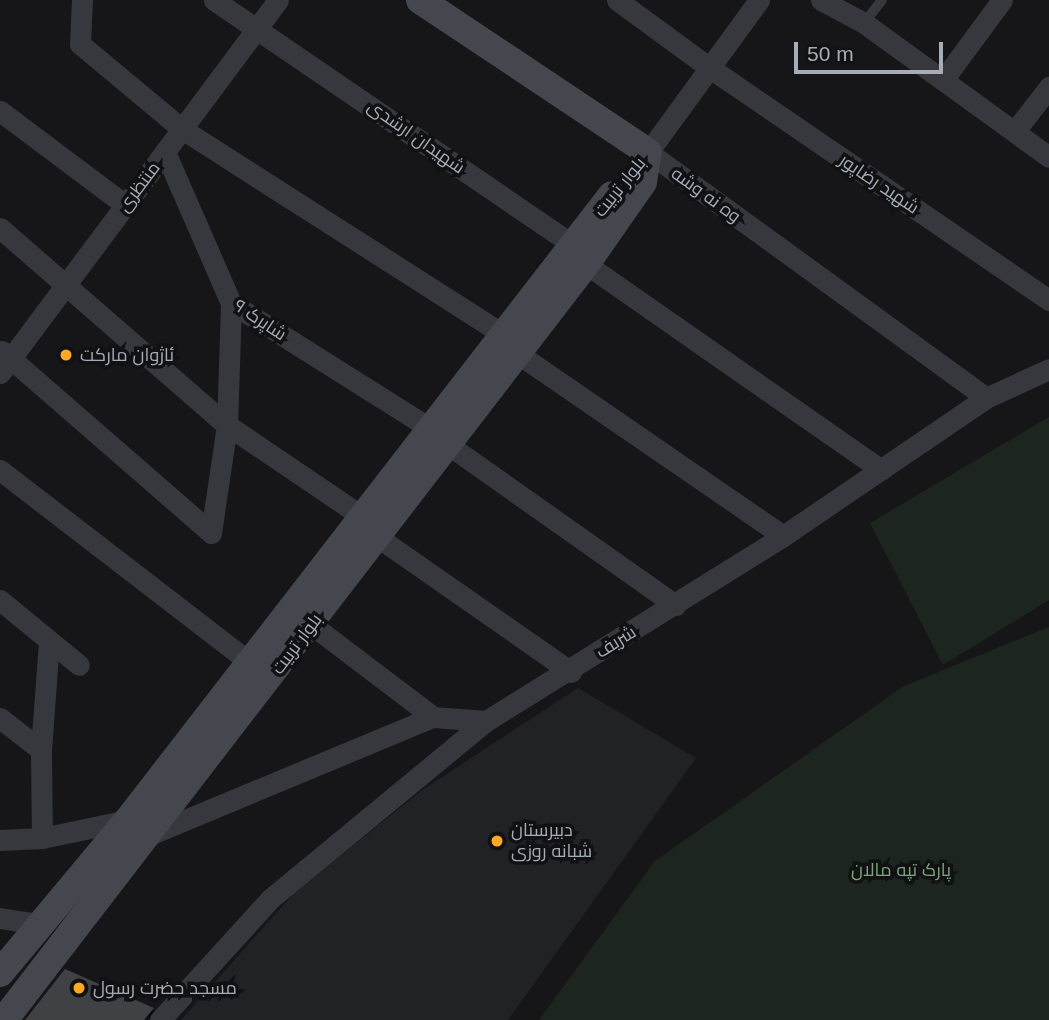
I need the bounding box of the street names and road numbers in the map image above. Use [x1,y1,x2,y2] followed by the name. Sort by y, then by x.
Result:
[363,96,469,178] street label: شهیدان ارشدی
[835,149,923,219] street label: شهید رضاپور
[589,153,651,221] street label: بلوار تربیت
[113,158,165,216] street label: منتظری
[667,163,745,227] street label: وه نه وشه
[230,295,290,345] street label: شاپرک ۹
[267,609,327,679] street label: بلوار تربیت
[592,621,640,663] street label: شریف

